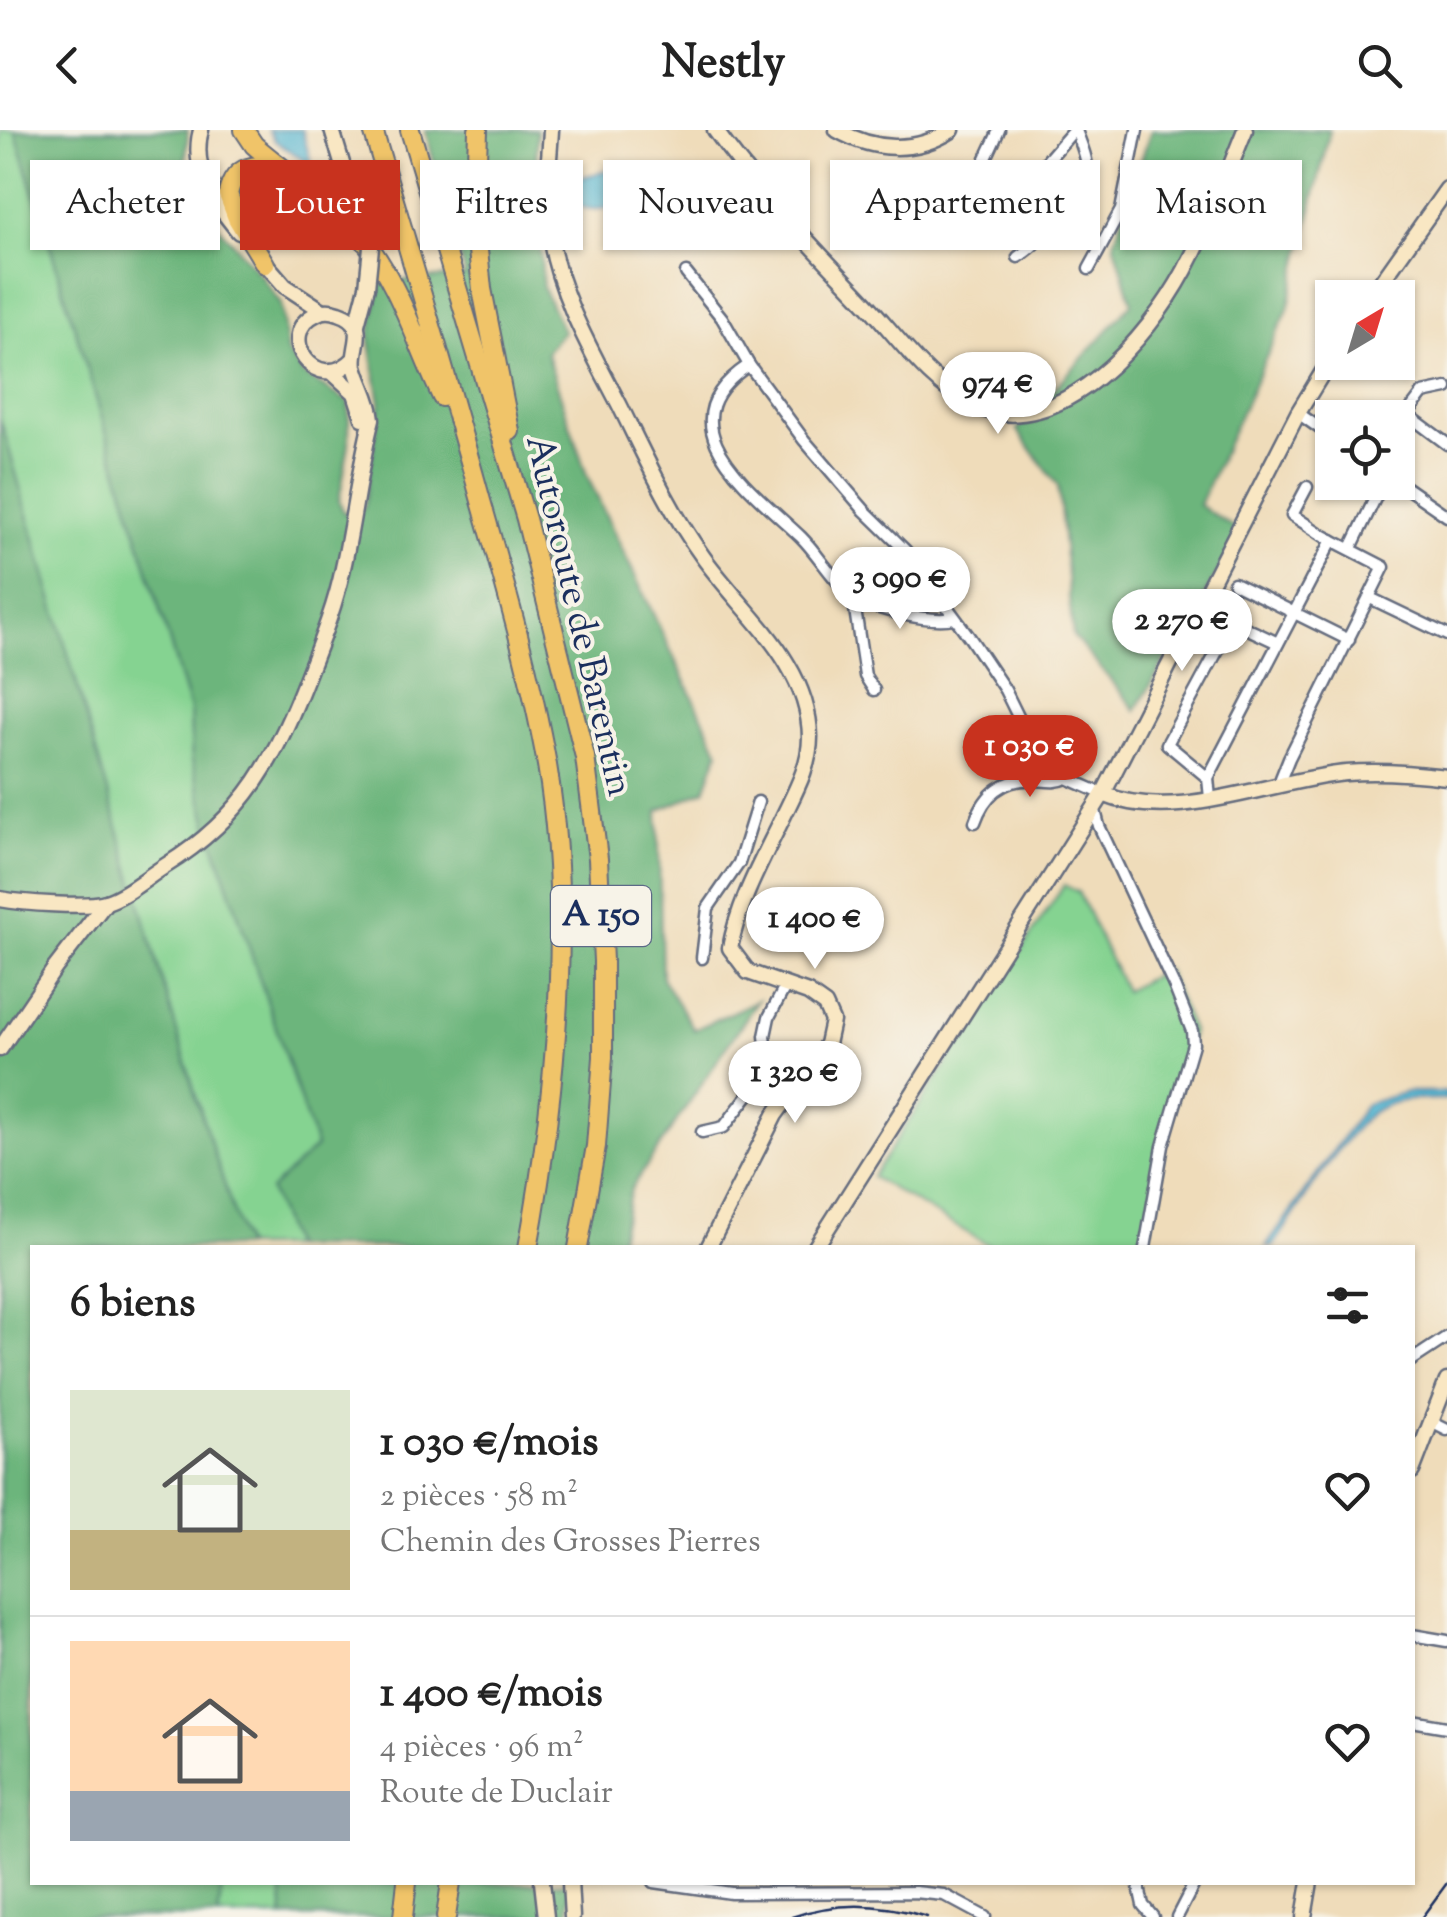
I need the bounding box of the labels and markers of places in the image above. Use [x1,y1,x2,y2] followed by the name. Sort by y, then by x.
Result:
[928,352,1068,437] pin: 974 €
[808,547,992,632] pin: 3 090 €
[1090,589,1274,674] pin: 2 270 €
[938,715,1122,800] pin: 1 030 €
[723,887,907,972] pin: 1 400 €
[703,1041,887,1126] pin: 1 320 €

